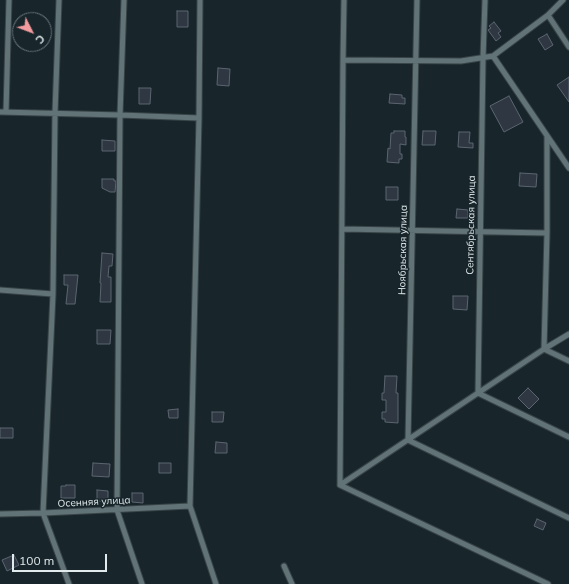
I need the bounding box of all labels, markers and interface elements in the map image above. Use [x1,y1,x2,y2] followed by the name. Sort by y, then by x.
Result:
[12,12,52,52] north arrow
[32,32,48,47] text: С
[464,175,478,275] street label: Сентябрьская улица
[396,205,410,295] street label: Ноябрьская улица
[57,494,131,510] street label: Осенняя улица
[14,546,109,572] scale bar
[19,553,54,568] text: 100 m

